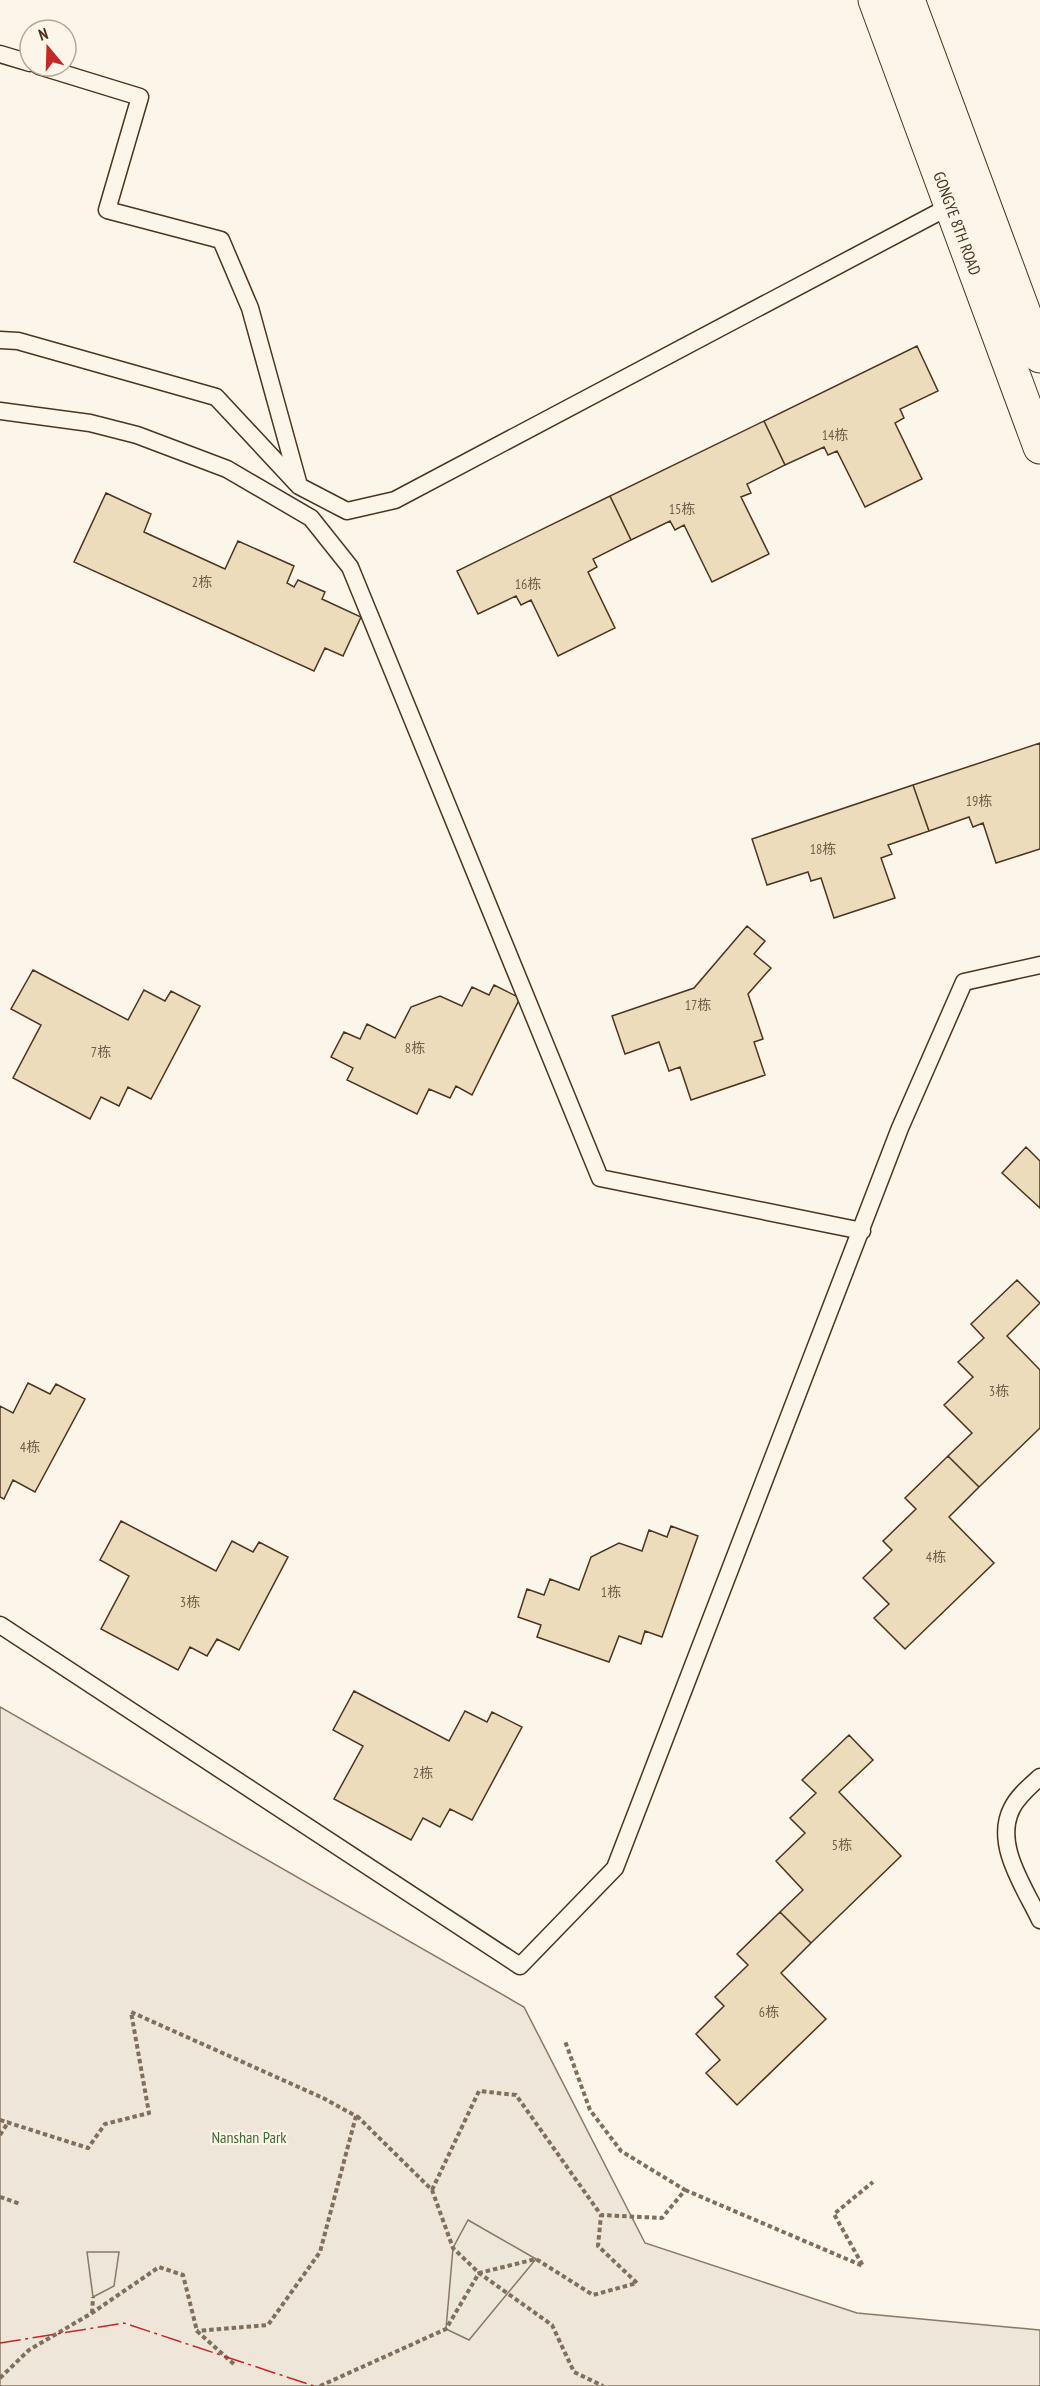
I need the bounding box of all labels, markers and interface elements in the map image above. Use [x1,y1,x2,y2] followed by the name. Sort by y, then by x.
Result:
[18,18,78,78] north arrow
[36,23,50,45] text: N
[929,169,986,278] street label: GONGYE 8TH ROAD
[822,426,848,444] house number: 14栋
[669,500,695,518] house number: 15栋
[192,573,212,591] house number: 2栋
[515,575,541,593] house number: 16栋
[966,792,992,810] house number: 19栋
[810,840,836,858] house number: 18栋
[685,996,711,1014] house number: 17栋
[405,1039,425,1057] house number: 8栋
[91,1043,111,1061] house number: 7栋
[989,1382,1009,1400] house number: 3栋
[20,1438,40,1456] house number: 4栋
[926,1548,946,1566] house number: 4栋
[601,1583,621,1601] house number: 1栋
[180,1593,200,1611] house number: 3栋
[413,1764,433,1782] house number: 2栋
[832,1836,852,1854] house number: 5栋
[759,2003,779,2021] house number: 6栋
[211,2127,287,2147] park label: Nanshan Park

